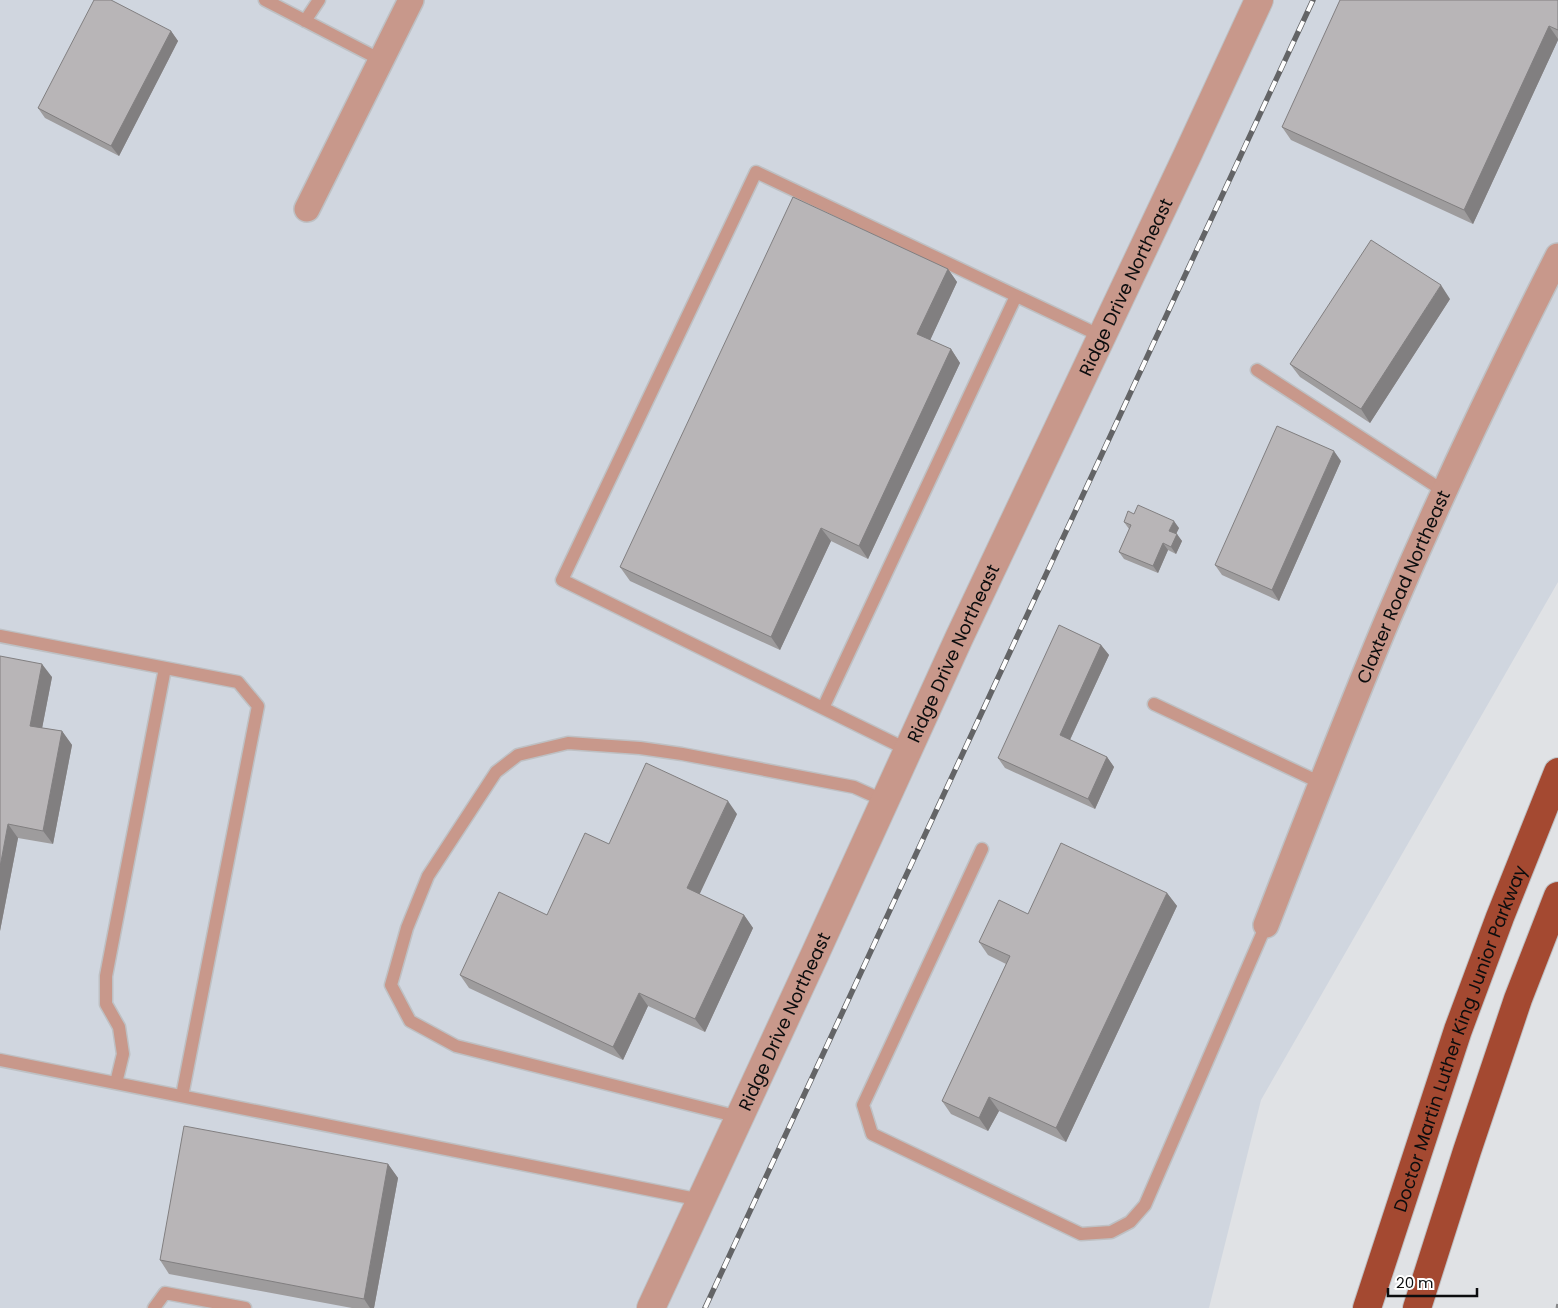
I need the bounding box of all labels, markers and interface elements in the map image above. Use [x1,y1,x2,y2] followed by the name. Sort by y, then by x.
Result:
[1072,194,1178,380] street label: Ridge Drive Northeast
[1350,486,1456,687] street label: Claxter Road Northeast
[901,560,1005,746] street label: Ridge Drive Northeast
[1387,861,1532,1215] street label: Doctor Martin Luther King Junior Parkway
[732,928,836,1115] street label: Ridge Drive Northeast
[1388,1266,1477,1298] scale bar
[1396,1272,1434,1293] text: 20 m

